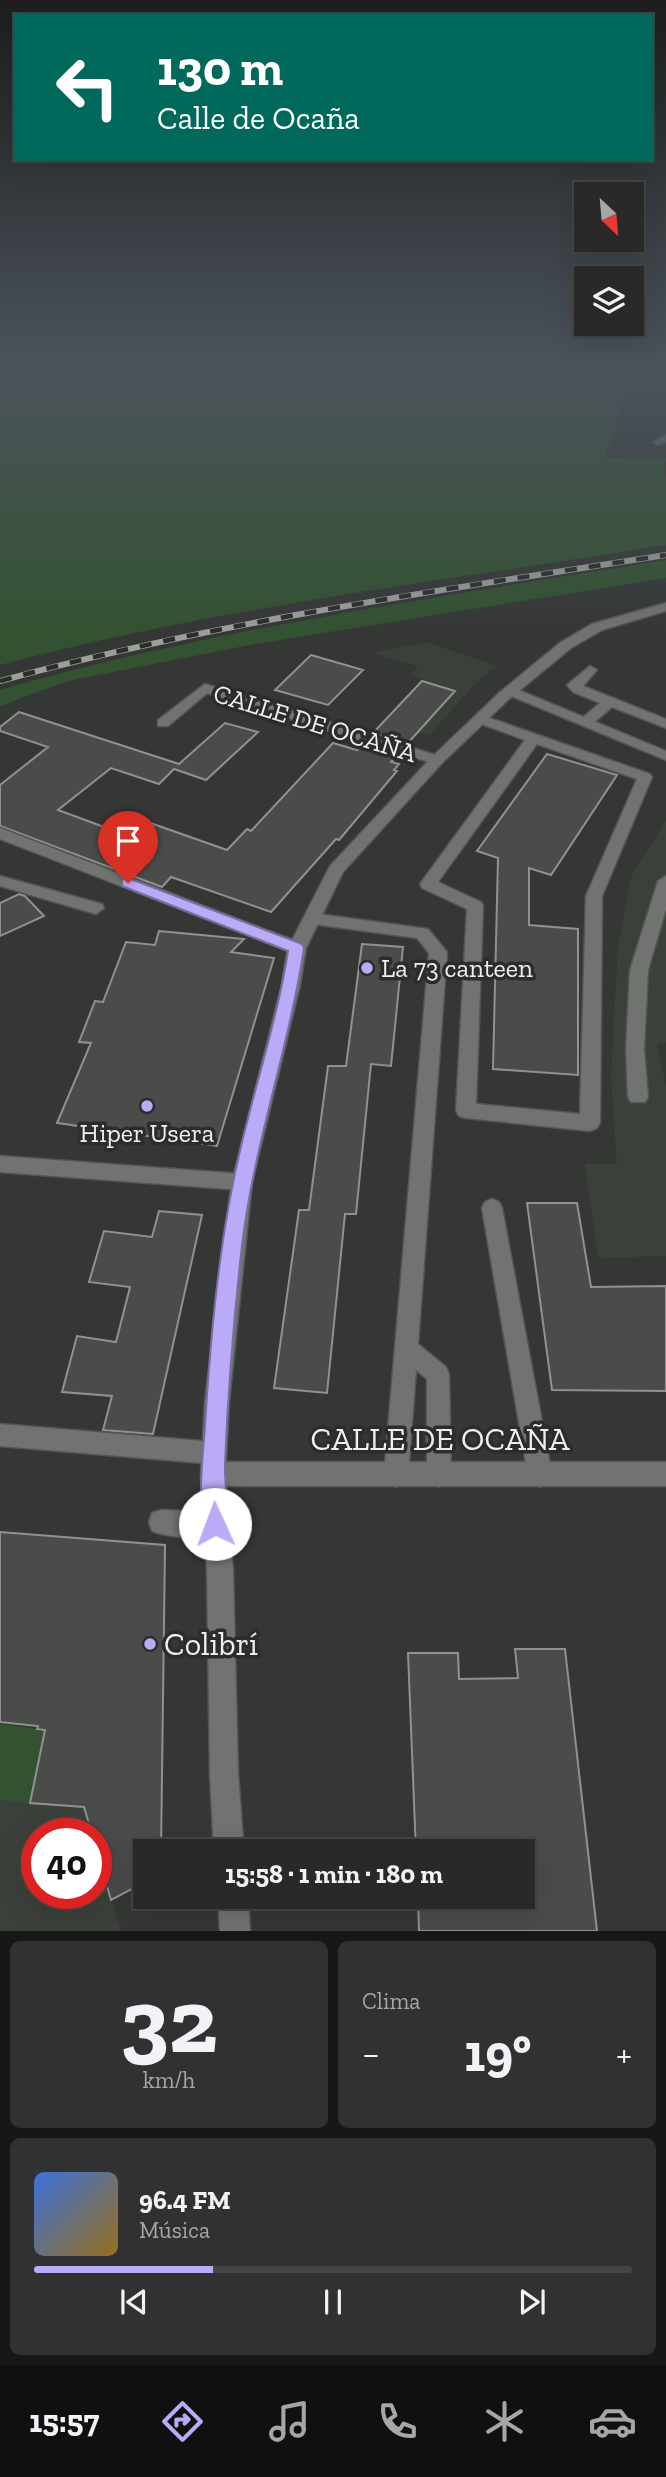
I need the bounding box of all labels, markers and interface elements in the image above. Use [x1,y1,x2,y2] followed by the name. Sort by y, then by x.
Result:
[157,39,283,98] text: 130 m
[42,42,133,133] icon: left
[157,99,360,137] text: Calle de Ocaña
[574,182,644,252] north arrow
[574,182,644,336] map controls
[574,266,644,336] button: layers
[210,677,421,769] street label: CALLE DE OCAÑA
[98,811,158,883] pin
[109,822,147,860] icon: arrive
[381,952,533,984] place label: La 73 canteen
[359,960,375,976] marker: La 73 canteen
[139,1098,155,1114] marker: Hiper Usera
[80,1117,215,1149] place label: Hiper Usera
[310,1420,570,1458] street label: CALLE DE OCAÑA
[178,1487,252,1561] position arrow
[164,1625,258,1663] place label: Colibrí
[142,1636,158,1652] marker: Colibrí
[21,1818,112,1909] speed limit sign: 40
[225,1858,443,1890] text: 15:58 · 1 min · 180 m
[120,1966,218,2075] text: 32
[362,1987,420,2015] text: Clima
[464,2022,531,2084] text: 19°
[362,2031,380,2077] text: −
[616,2031,632,2077] text: +
[143,2066,195,2094] text: km/h
[139,2184,231,2216] text: 96.4 FM
[139,2216,210,2244] text: Música
[115,2283,153,2321] icon: previous
[314,2283,352,2321] icon: pause
[513,2283,551,2321] icon: next
[158,2397,207,2446] icon: directions
[265,2397,314,2446] icon: music
[373,2397,422,2446] icon: phone
[480,2397,529,2446] icon: climate
[588,2397,637,2446] icon: car
[29,2402,99,2440] text: 15:57

